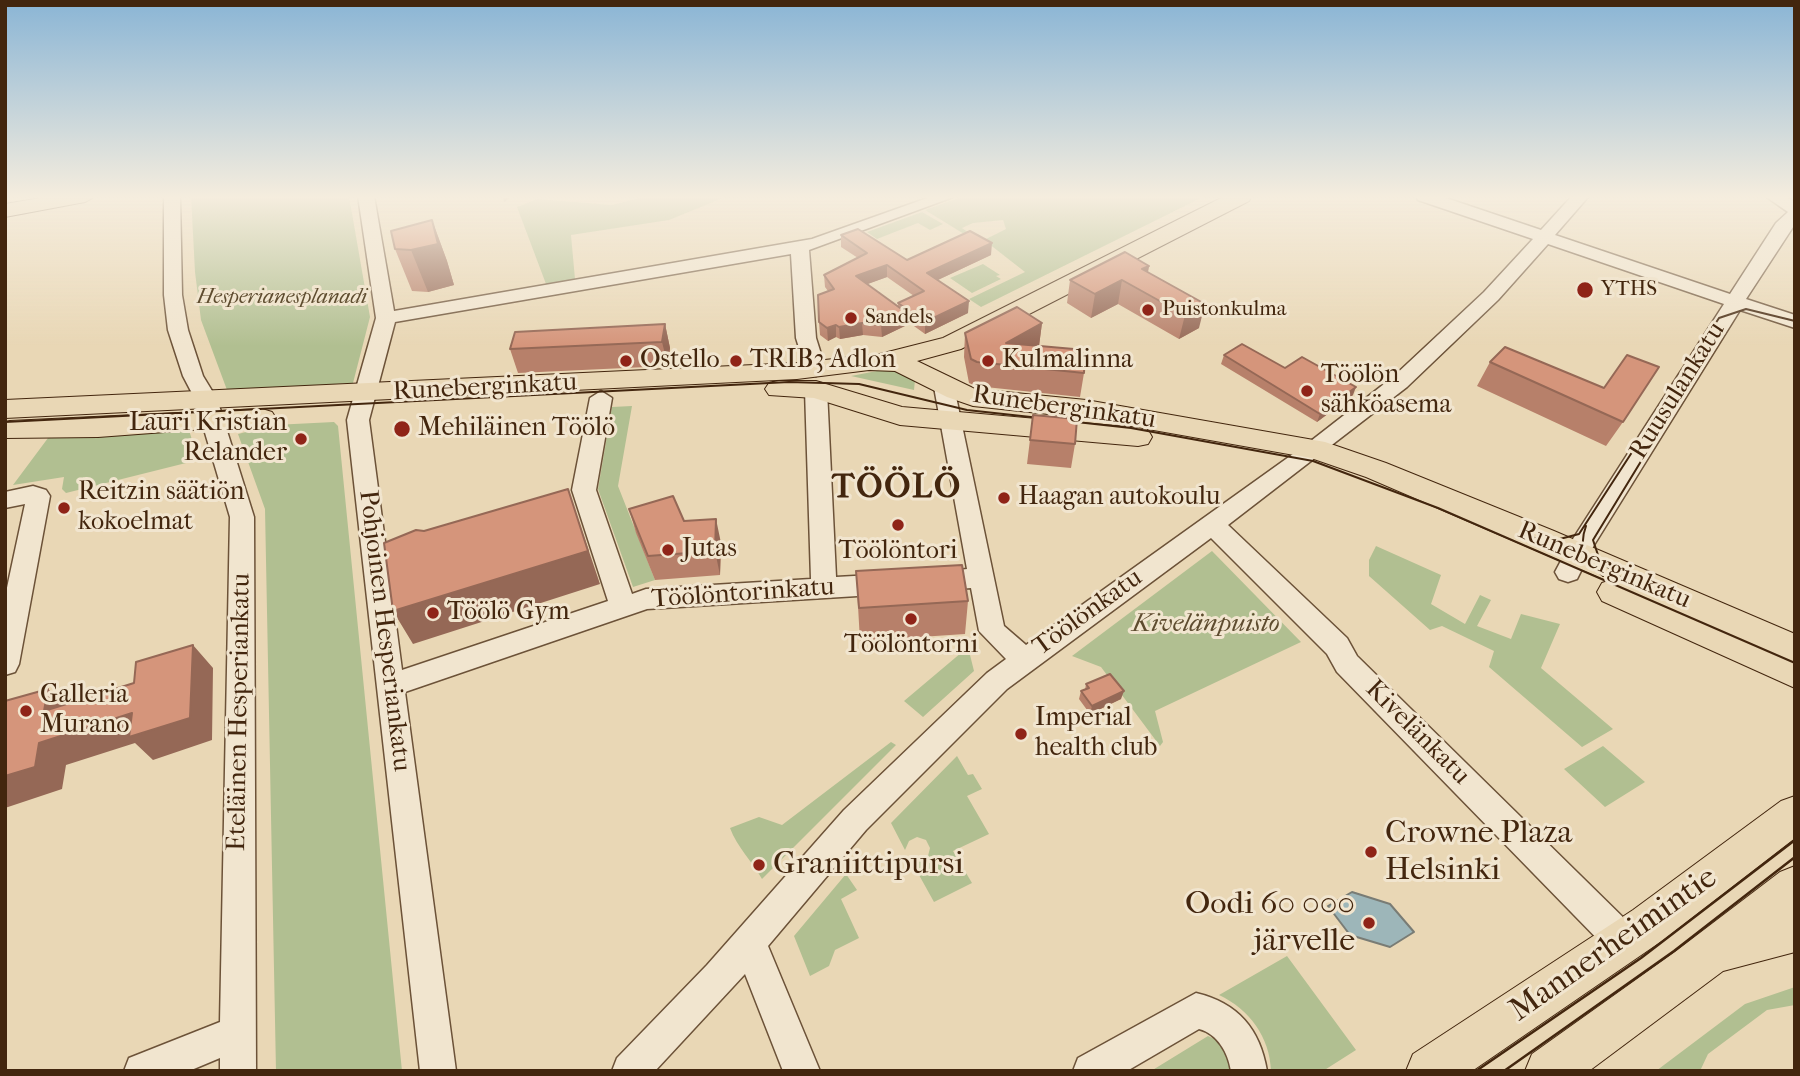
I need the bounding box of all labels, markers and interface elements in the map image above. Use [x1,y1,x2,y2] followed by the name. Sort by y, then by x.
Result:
[1601,277,1657,303] place label: YTHS
[1575,280,1595,300] marker: YTHS
[197,285,367,311] park label: Hesperianesplanadi
[1162,297,1286,323] place label: Puistonkulma
[1140,302,1156,318] marker: Puistonkulma
[865,305,933,331] place label: Sandels
[843,310,859,326] marker: Sandels
[1624,317,1732,465] street label: Ruusulankatu
[640,345,720,377] place label: Ostello
[750,345,896,377] place label: TRIB3 Adlon
[1002,345,1133,377] place label: Kulmalinna
[618,353,634,369] marker: Ostello
[728,353,744,369] marker: TRIB3 Adlon
[980,353,996,369] marker: Kulmalinna
[1321,360,1451,422] place label: Töölön sähköasema
[392,368,578,408] street label: Runeberginkatu
[970,380,1158,436] street label: Runeberginkatu
[1299,383,1315,399] marker: Töölön sähköasema
[129,408,287,470] place label: Lauri Kristian Relander
[418,413,615,445] place label: Mehiläinen Töölö
[392,419,412,439] marker: Mehiläinen Töölö
[293,431,309,447] marker: Lauri Kristian Relander
[833,469,961,509] district label: TÖÖLÖ
[78,477,245,538] place label: Reitzin säätiön kokoelmat
[1018,482,1220,514] place label: Haagan autokoulu
[351,489,417,773] street label: Pohjoinen Hesperiankatu
[996,490,1012,506] marker: Haagan autokoulu
[56,500,72,516] marker: Reitzin säätiön kokoelmat
[1513,516,1695,616] street label: Runeberginkatu
[890,517,906,533] marker: Töölöntori
[682,534,737,566] place label: Jutas
[838,536,958,568] place label: Töölöntori
[660,542,676,558] marker: Jutas
[1027,563,1149,663] street label: Töölönkatu
[650,572,836,616] street label: Töölöntorinkatu
[222,573,258,851] street label: Eteläinen Hesperiankatu
[447,597,570,629] place label: Töölö Gym
[425,605,441,621] marker: Töölö Gym
[1132,609,1280,641] park label: Kivelänpuisto
[903,611,919,627] marker: Töölöntorni
[844,630,978,662] place label: Töölöntorni
[1358,674,1476,792] street label: Kivelänkatu
[40,680,129,742] place label: Galleria Murano
[18,703,34,719] marker: Galleria Murano
[1035,703,1157,764] place label: Imperial health club
[1013,726,1029,742] marker: Imperial health club
[1385,815,1572,890] place label: Crowne Plaza Helsinki
[1363,844,1379,860] marker: Crowne Plaza Helsinki
[773,846,964,884] place label: Graniittipursi
[751,857,767,873] marker: Graniittipursi
[1503,859,1725,1031] street label: Mannerheimintie
[1185,886,1355,961] place label: Oodi 60 000 järvelle
[1361,915,1377,931] marker: Oodi 60 000 järvelle

